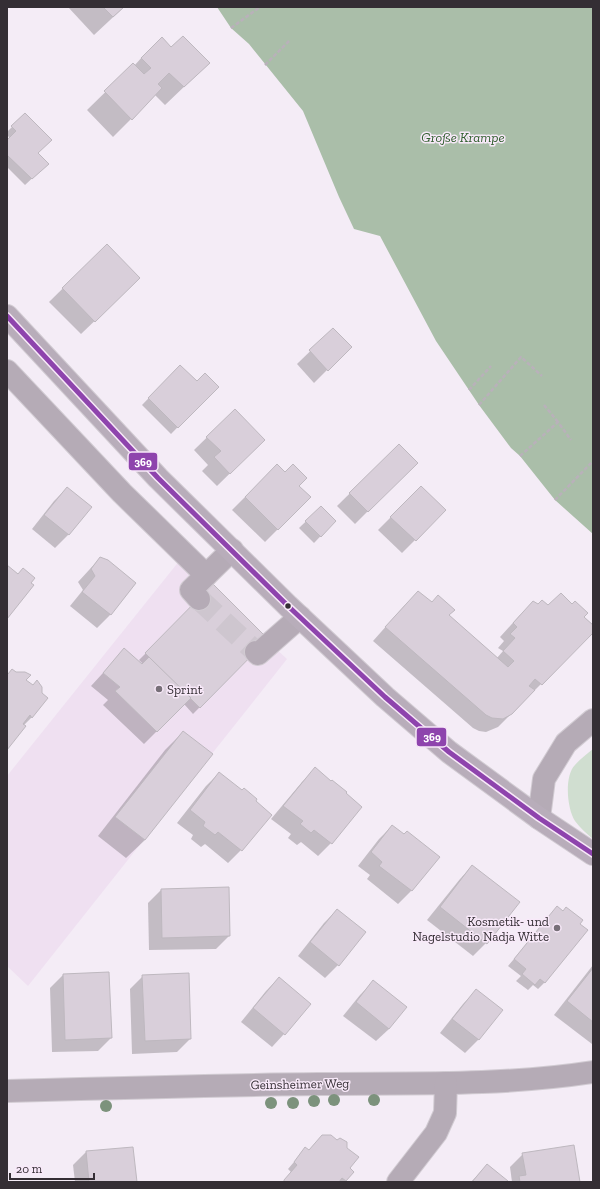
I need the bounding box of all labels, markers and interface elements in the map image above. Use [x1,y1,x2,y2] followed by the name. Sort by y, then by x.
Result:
[421,129,505,146] water label: Große Krampe
[128,452,158,471] line badge: 369
[134,456,152,469] text: 369
[283,601,293,611] unlabelled marker
[167,682,203,697] place label: Sprint
[154,684,164,694] marker: Sprint
[416,727,447,747] line badge: 369
[423,731,441,744] text: 369
[412,914,549,945] place label: Kosmetik- und Nagelstudio Nadja Witte
[552,923,562,933] marker: Kosmetik- und Nagelstudio Nadja Witte
[250,1076,350,1092] street label: Geinsheimer Weg
[10,1155,94,1181] scale bar
[16,1162,43,1176] text: 20 m

